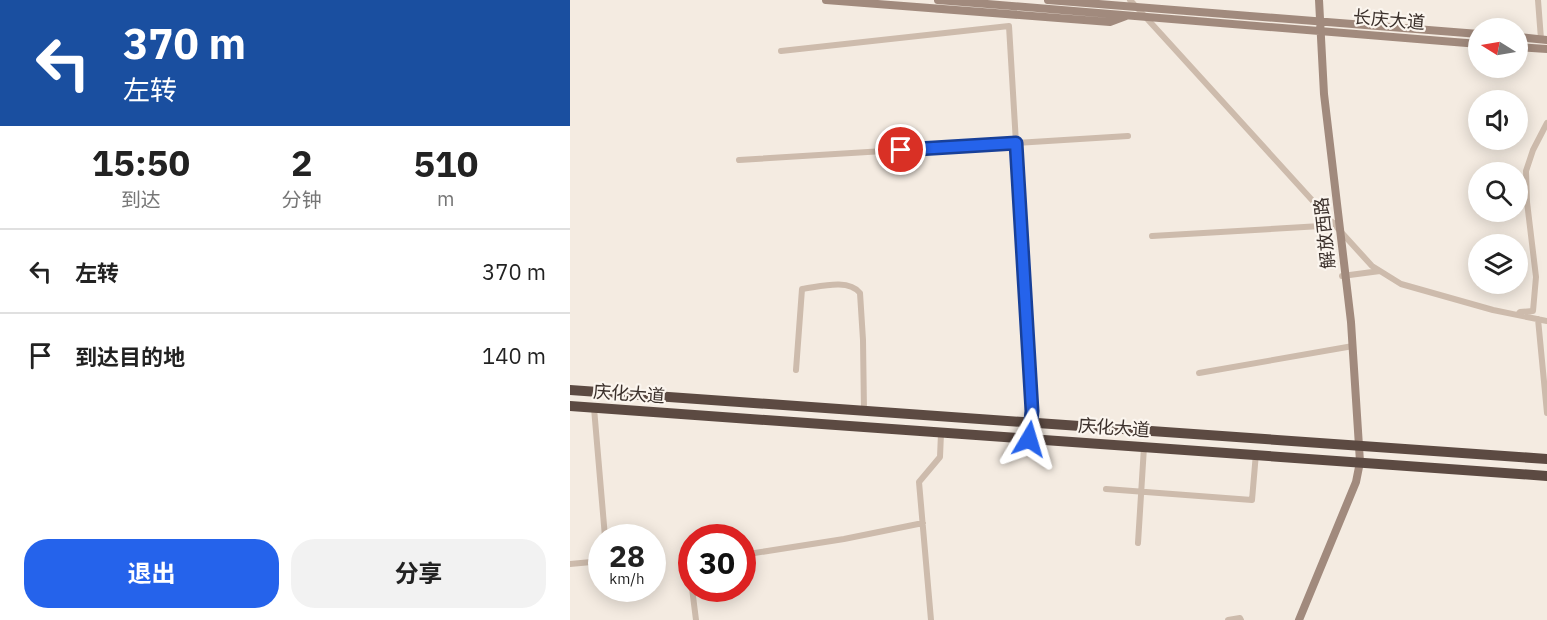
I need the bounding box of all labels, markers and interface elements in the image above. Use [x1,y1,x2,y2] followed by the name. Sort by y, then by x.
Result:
[1352,5,1426,34] street label: 长庆大道
[123,16,246,71] text: 370 m
[1468,18,1528,78] north arrow
[1468,18,1528,294] map controls
[24,24,102,102] icon: left
[123,72,177,107] text: 左转
[1468,90,1528,150] button: sound
[875,124,926,175] pin
[884,133,917,166] icon: arrive
[92,139,190,186] text: 15:50
[291,139,313,186] text: 2
[413,140,478,187] text: 510
[1468,162,1528,222] button: search
[437,185,455,212] text: m
[121,186,161,213] text: 到达
[282,186,322,213] text: 分钟
[1309,196,1340,270] street label: 解放西路
[1468,234,1528,294] button: layers
[24,255,57,288] icon: left
[482,257,546,286] text: 370 m
[75,258,119,287] text: 左转
[24,339,57,372] icon: arrive
[482,341,546,370] text: 140 m
[75,342,185,371] text: 到达目的地
[592,380,666,407] street label: 庆化大道
[997,407,1061,471] position arrow
[1077,414,1151,441] street label: 庆化大道
[678,524,756,602] speed limit sign: 30
[609,536,645,575] text: 28
[24,539,279,608] button: 退出
[291,539,546,608] button: 分享
[609,569,645,588] text: km/h

